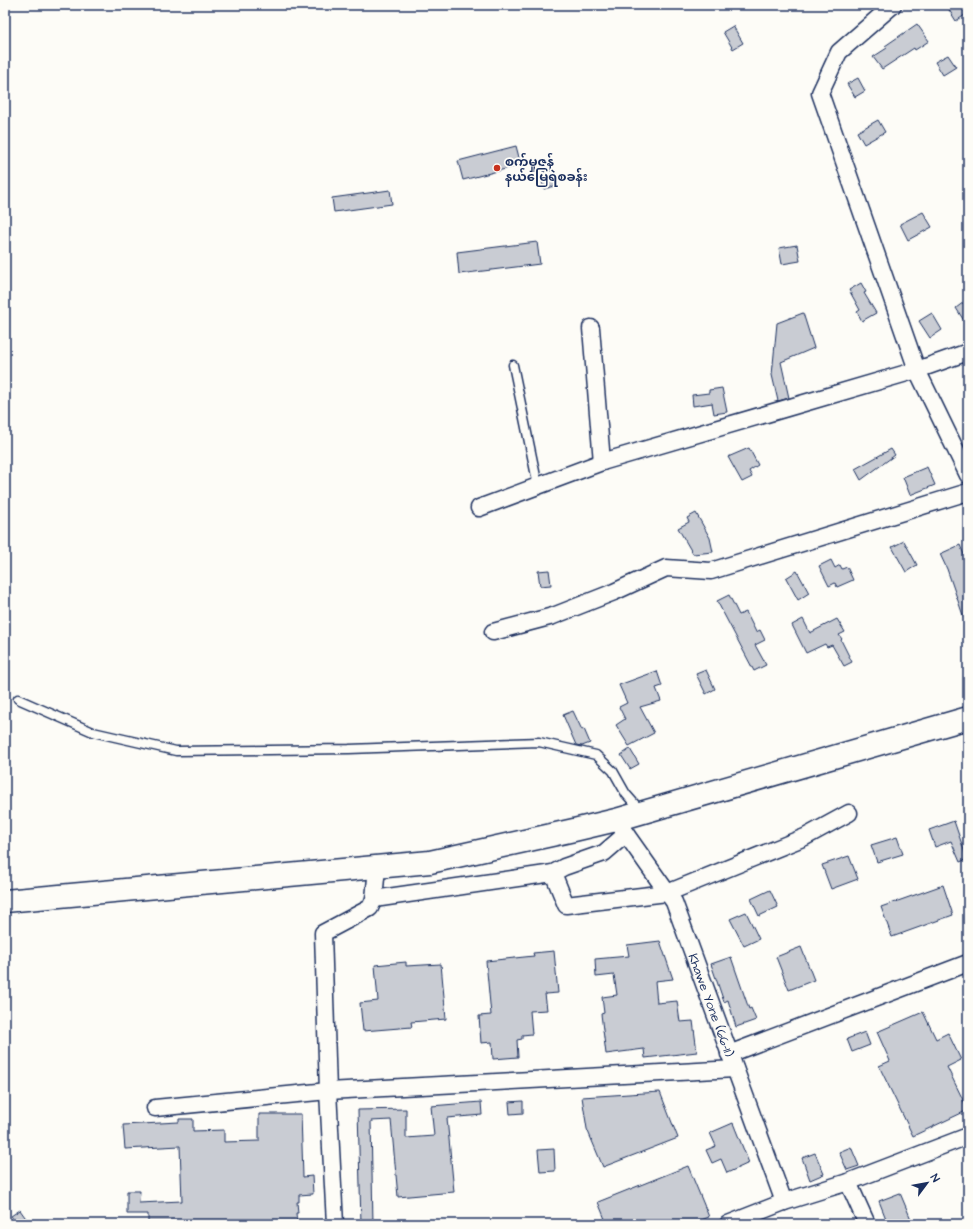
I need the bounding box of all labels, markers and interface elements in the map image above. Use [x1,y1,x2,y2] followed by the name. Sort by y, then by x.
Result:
[505,152,588,187] place label: စက်မှုဇုန် နယ်မြေရဲစခန်း
[492,163,502,173] marker: စက်မှုဇုန် နယ်မြေရဲစခန်း
[684,951,738,1060] street label: Khawe Yone (66-11)
[907,1163,947,1203] north arrow
[927,1171,943,1185] text: N

